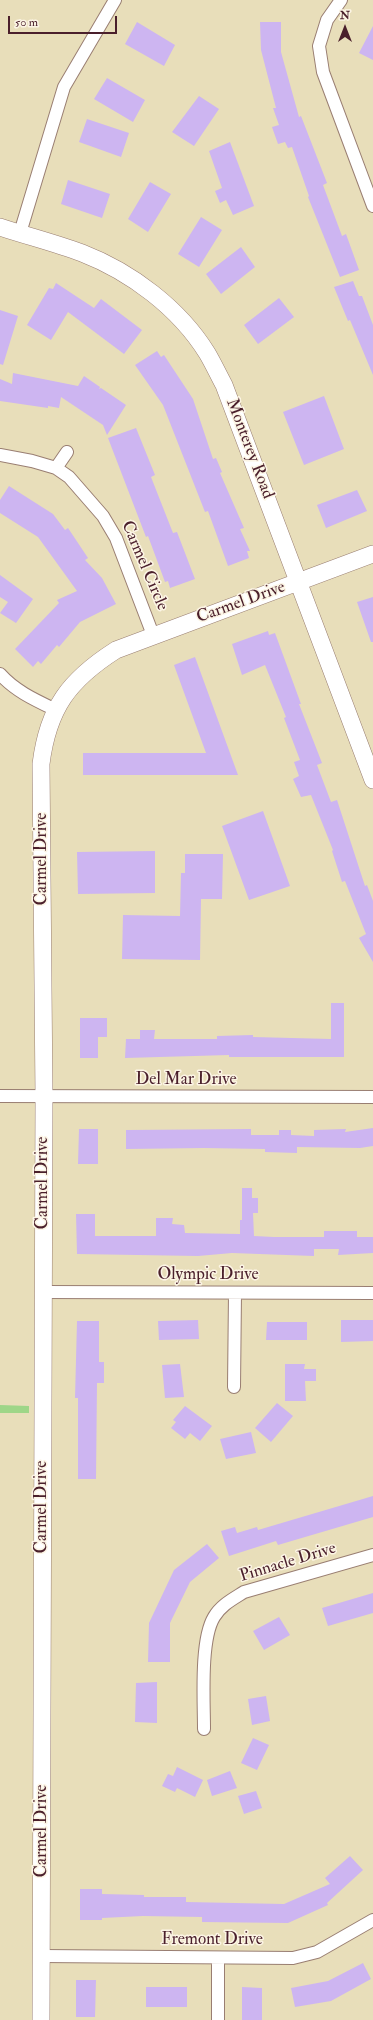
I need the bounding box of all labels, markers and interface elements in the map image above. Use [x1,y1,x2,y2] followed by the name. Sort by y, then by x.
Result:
[10,8,119,34] scale bar
[325,8,365,48] north arrow
[340,9,350,22] text: N
[15,15,38,30] text: 50 m
[221,396,277,502] street label: Monterey Road
[116,518,172,614] street label: Carmel Circle
[194,578,288,628] street label: Carmel Drive
[32,813,52,905] street label: Carmel Drive
[135,1070,237,1090] street label: Del Mar Drive
[33,1137,53,1229] street label: Carmel Drive
[158,1265,258,1285] street label: Olympic Drive
[32,1461,52,1553] street label: Carmel Drive
[237,1539,339,1587] street label: Pinnacle Drive
[32,1785,52,1877] street label: Carmel Drive
[161,1930,263,1950] street label: Fremont Drive

